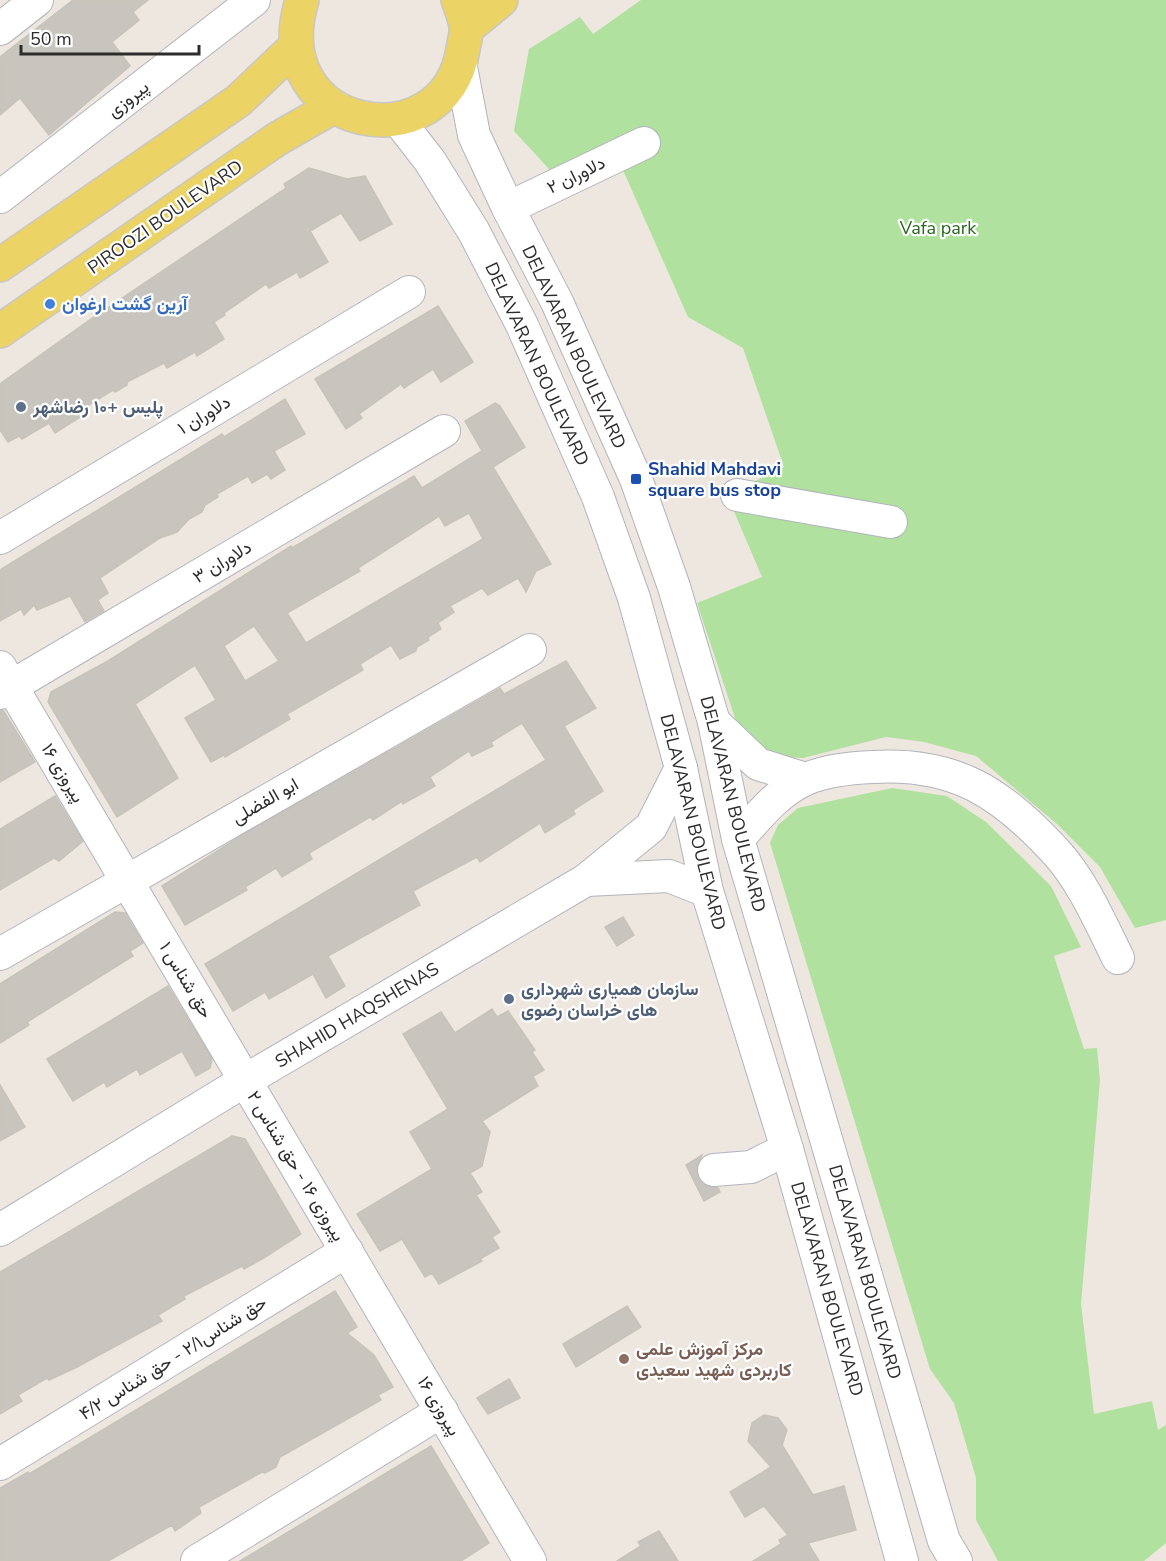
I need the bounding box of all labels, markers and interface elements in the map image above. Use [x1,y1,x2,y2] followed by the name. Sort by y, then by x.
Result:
[21,18,200,56] scale bar
[30,27,72,51] text: 50 m
[102,75,154,123] street label: پیروزی
[543,151,609,199] street label: دلاوران ۲
[83,154,247,280] street label: PIROOZI BOULEVARD
[899,216,977,240] park label: Vafa park
[517,242,631,452] street label: DELAVARAN BOULEVARD
[480,259,594,469] street label: DELAVARAN BOULEVARD
[62,292,189,316] place label: آرین گشت ارغوان
[43,297,57,311] marker: آرین گشت ارغوان
[173,390,235,440] street label: دلاوران ۱
[32,395,164,419] place label: پلیس +۱۰ رضاشهر
[14,400,28,414] marker: پلیس +۱۰ رضاشهر
[648,457,781,502] place label: Shahid Mahdavi square bus stop
[629,472,643,486] marker: Shahid Mahdavi square bus stop
[188,535,256,589] street label: دلاوران ۳
[695,693,771,915] street label: DELAVARAN BOULEVARD
[655,711,731,933] street label: DELAVARAN BOULEVARD
[36,739,90,807] street label: پیروزی ۱۶
[227,772,303,830] street label: ابو الفضلی
[154,937,218,1023] street label: حق شناس ۱
[271,956,443,1074] street label: SHAHID HAQSHENAS
[521,977,699,1022] place label: سازمان همیاری شهرداری های خراسان رضوی
[502,992,516,1006] marker: سازمان همیاری شهرداری های خراسان رضوی
[241,1086,351,1246] street label: پیروزی ۱۶ - حق شناس ۲
[824,1162,906,1382] street label: DELAVARAN BOULEVARD
[786,1179,868,1399] street label: DELAVARAN BOULEVARD
[75,1290,271,1426] street label: حق شناس۲/۱ - حق شناس ۴/۲
[636,1337,792,1382] place label: مرکز آموزش علمی کاربردی شهید سعیدی
[617,1352,631,1366] marker: مرکز آموزش علمی کاربردی شهید سعیدی
[412,1372,466,1440] street label: پیروزی ۱۶

